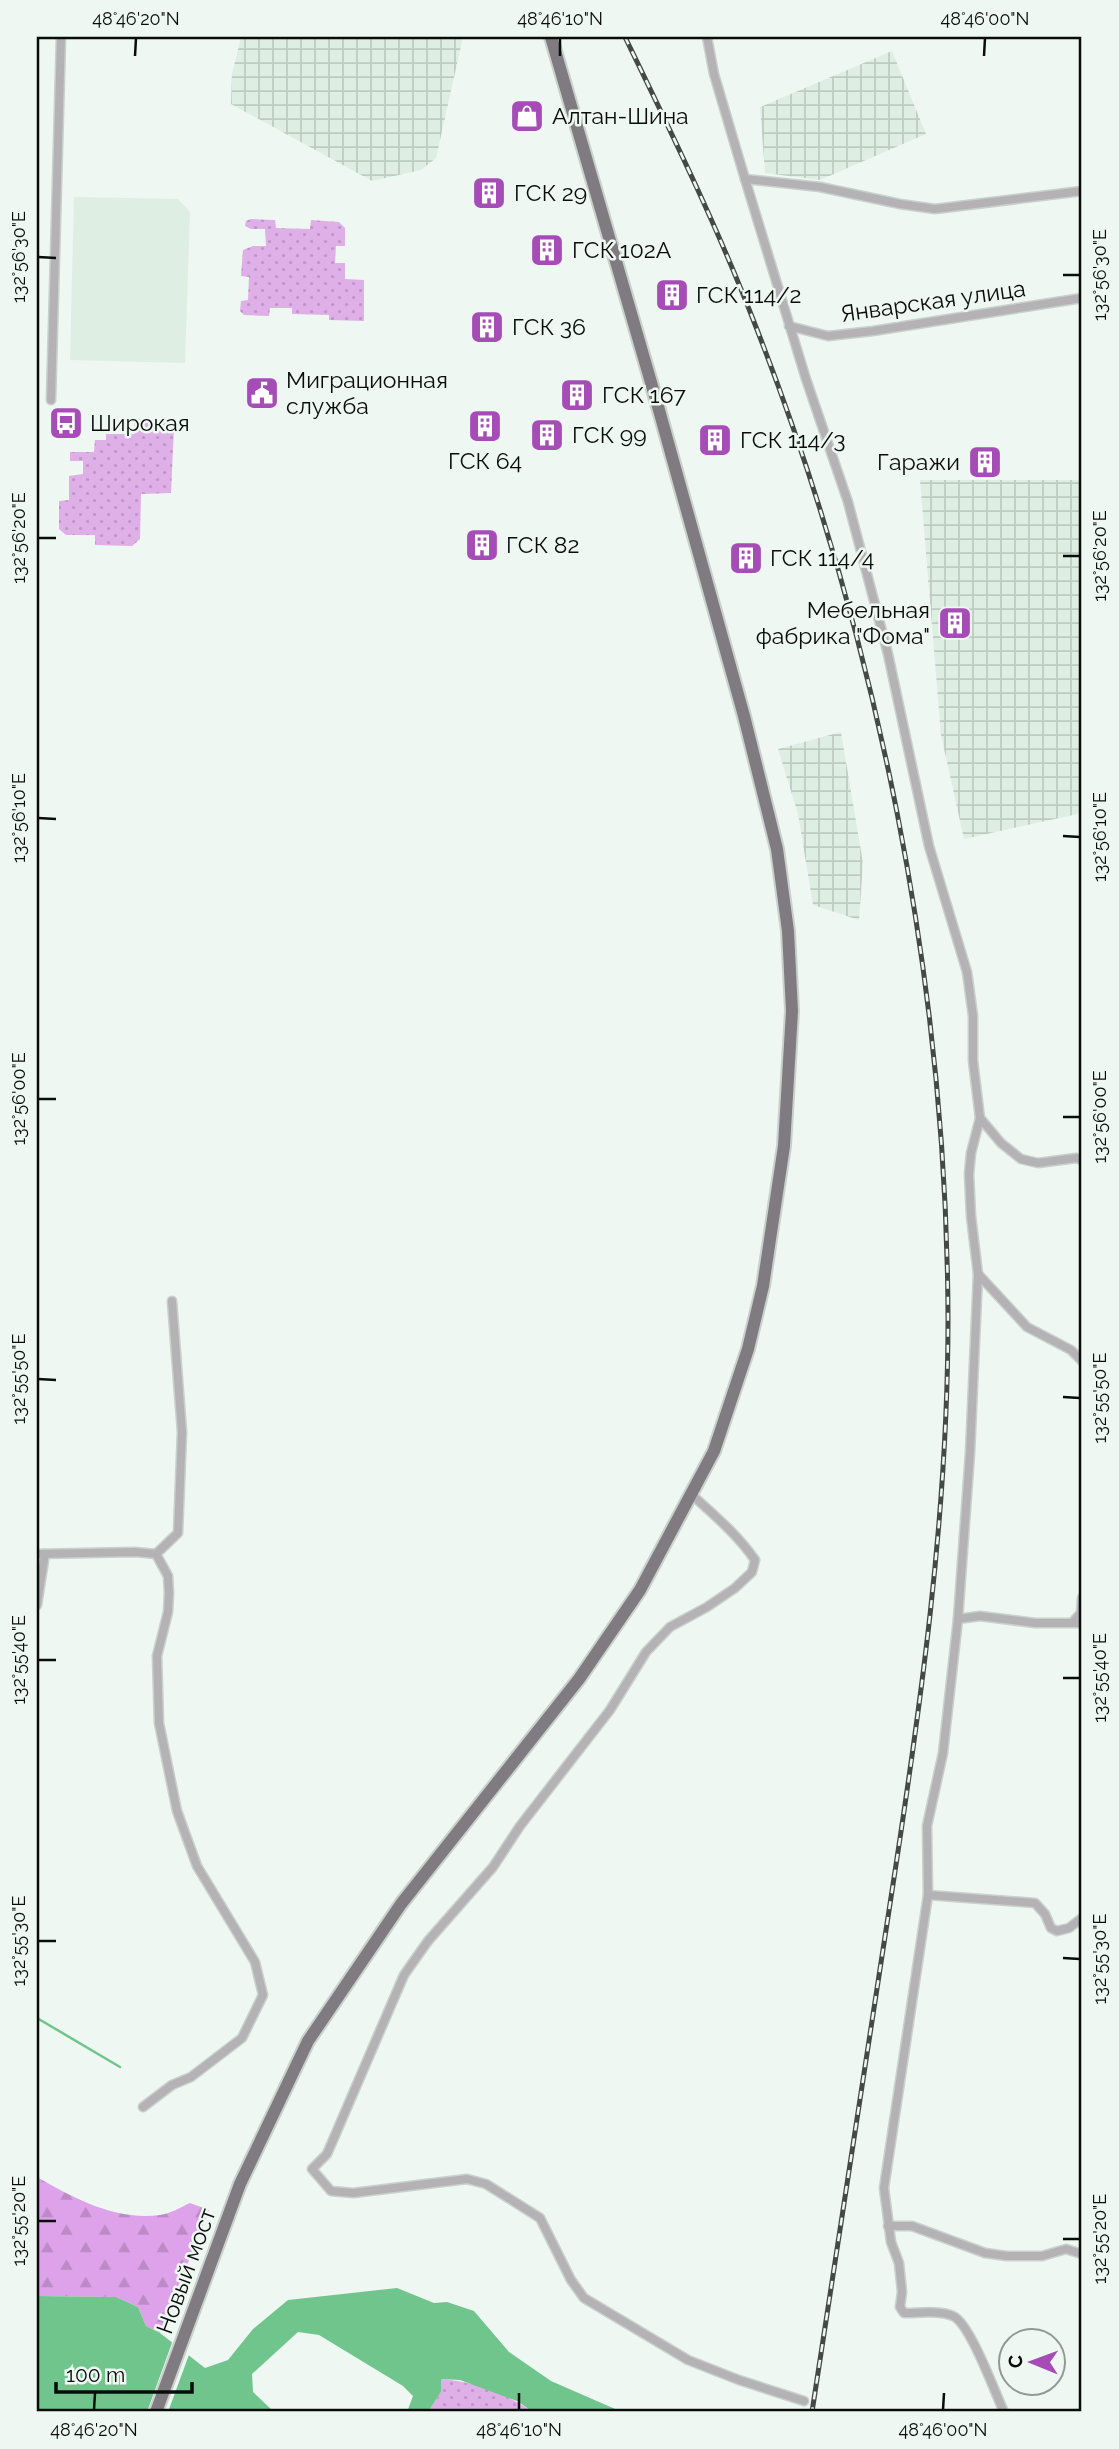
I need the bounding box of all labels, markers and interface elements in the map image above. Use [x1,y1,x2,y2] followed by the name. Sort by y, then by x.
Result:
[92,8,180,29] text: 48°46'20"N
[517,8,603,29] text: 48°46'10"N
[941,8,1029,29] text: 48°46'00"N
[508,97,546,135] shop icon: Алтан-Шина
[552,102,689,129] place label: Алтан-Шина
[470,174,508,212] building icon: ГСК 29
[514,179,587,206] place label: ГСК 29
[8,211,29,303] text: 132°56'30"E
[1089,229,1110,321] text: 132°56'30"E
[528,231,566,269] building icon: ГСК 102А
[572,236,672,263] place label: ГСК 102А
[839,274,1027,327] street label: Январская улица
[653,276,691,314] building icon: ГСК 114/2
[696,281,801,308] place label: ГСК 114/2
[468,308,506,346] building icon: ГСК 36
[512,313,586,340] place label: ГСК 36
[286,366,448,419] place label: Миграционная служба
[243,374,281,412] public building icon: Миграционная служба
[558,376,596,414] building icon: ГСК 167
[602,381,687,408] place label: ГСК 167
[47,404,85,442] bus stop icon: Широкая
[466,407,504,445] building icon: ГСК 64
[90,409,190,436] place label: Широкая
[528,416,566,454] building icon: ГСК 99
[572,421,647,448] place label: ГСК 99
[696,421,734,459] building icon: ГСК 114/3
[740,426,846,453] place label: ГСК 114/3
[966,443,1004,481] building icon: Гаражи
[448,447,522,474] place label: ГСК 64
[877,448,960,475] place label: Гаражи
[8,492,29,584] text: 132°56'20"E
[1089,510,1110,602] text: 132°56'20"E
[463,526,501,564] building icon: ГСК 82
[506,531,579,558] place label: ГСК 82
[727,539,765,577] building icon: ГСК 114/4
[770,544,874,571] place label: ГСК 114/4
[756,596,930,649] place label: Мебельная фабрика "Фома"
[936,604,974,642] building icon: Мебельная фабрика "Фома"
[8,773,29,863] text: 132°56'10"E
[1089,792,1110,882] text: 132°56'10"E
[8,1052,29,1146] text: 132°56'00"E
[1089,1070,1110,1164] text: 132°56'00"E
[8,1334,29,1424] text: 132°55'50"E
[1089,1353,1110,1443] text: 132°55'50"E
[8,1615,29,1705] text: 132°55'40"E
[1089,1633,1110,1723] text: 132°55'40"E
[8,1896,29,1986] text: 132°55'30"E
[1089,1914,1110,2004] text: 132°55'30"E
[8,2176,29,2266] text: 132°55'20"E
[1089,2194,1110,2284] text: 132°55'20"E
[150,2205,221,2337] street label: Новый мост
[996,2326,1066,2396] north arrow
[56,2351,192,2395] scale bar
[1004,2355,1026,2368] text: С
[66,2362,125,2387] text: 100 m
[50,2419,138,2440] text: 48°46'20"N
[476,2419,562,2440] text: 48°46'10"N
[899,2419,987,2440] text: 48°46'00"N

